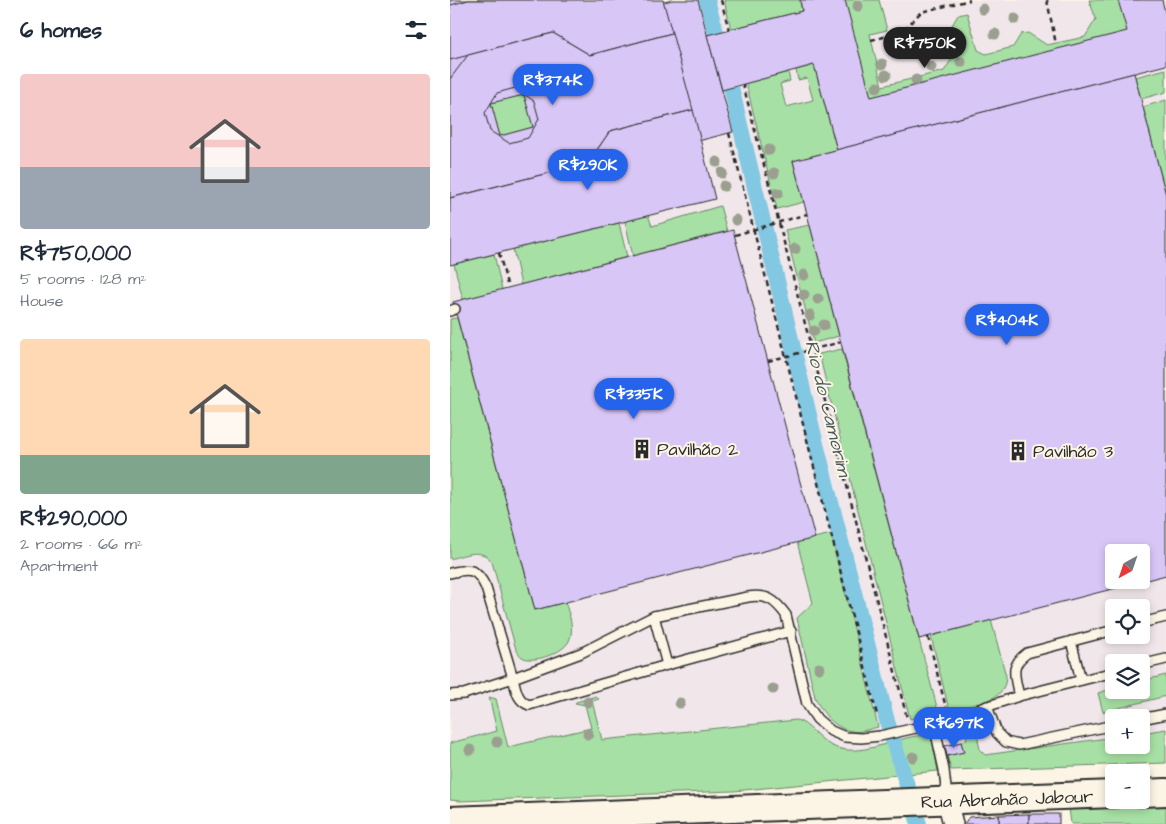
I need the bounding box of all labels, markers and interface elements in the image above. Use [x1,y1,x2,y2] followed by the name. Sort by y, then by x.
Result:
[20,16,102,45] text: 6 homes
[402,16,430,44] icon: filters
[884,27,966,69] pin: R$750K
[894,32,956,54] text: R$750K
[512,64,594,106] pin: R$374K
[524,69,582,91] text: R$374K
[180,106,270,196] icon: home
[547,148,629,191] pin: R$290K
[559,154,617,176] text: R$290K
[20,239,131,268] text: R$750,000
[20,268,147,290] text: 5 rooms · 128 m²
[20,290,64,312] text: House
[966,304,1048,346] pin: R$404K
[976,309,1038,331] text: R$404K
[798,337,858,481] water label: Rio do Camorim
[180,371,270,461] icon: home
[593,378,675,420] pin: R$335K
[605,383,663,405] text: R$335K
[657,437,739,462] place label: Pavilhão 2
[631,438,653,460] building icon: Pavilhão 2
[1033,439,1113,464] place label: Pavilhão 3
[1007,440,1029,462] building icon: Pavilhão 3
[20,504,127,533] text: R$290,000
[20,533,143,555] text: 2 rooms · 66 m²
[1105,544,1150,589] north arrow
[1105,544,1150,809] map controls
[20,555,98,577] text: Apartment
[1105,599,1150,644] button: locate
[1105,654,1150,699] button: layers
[913,706,995,749] pin: R$697K
[1105,709,1150,754] button: +
[925,712,983,734] text: R$697K
[1105,764,1150,809] button: −
[920,784,1094,815] street label: Rua Abrahão Jabour

